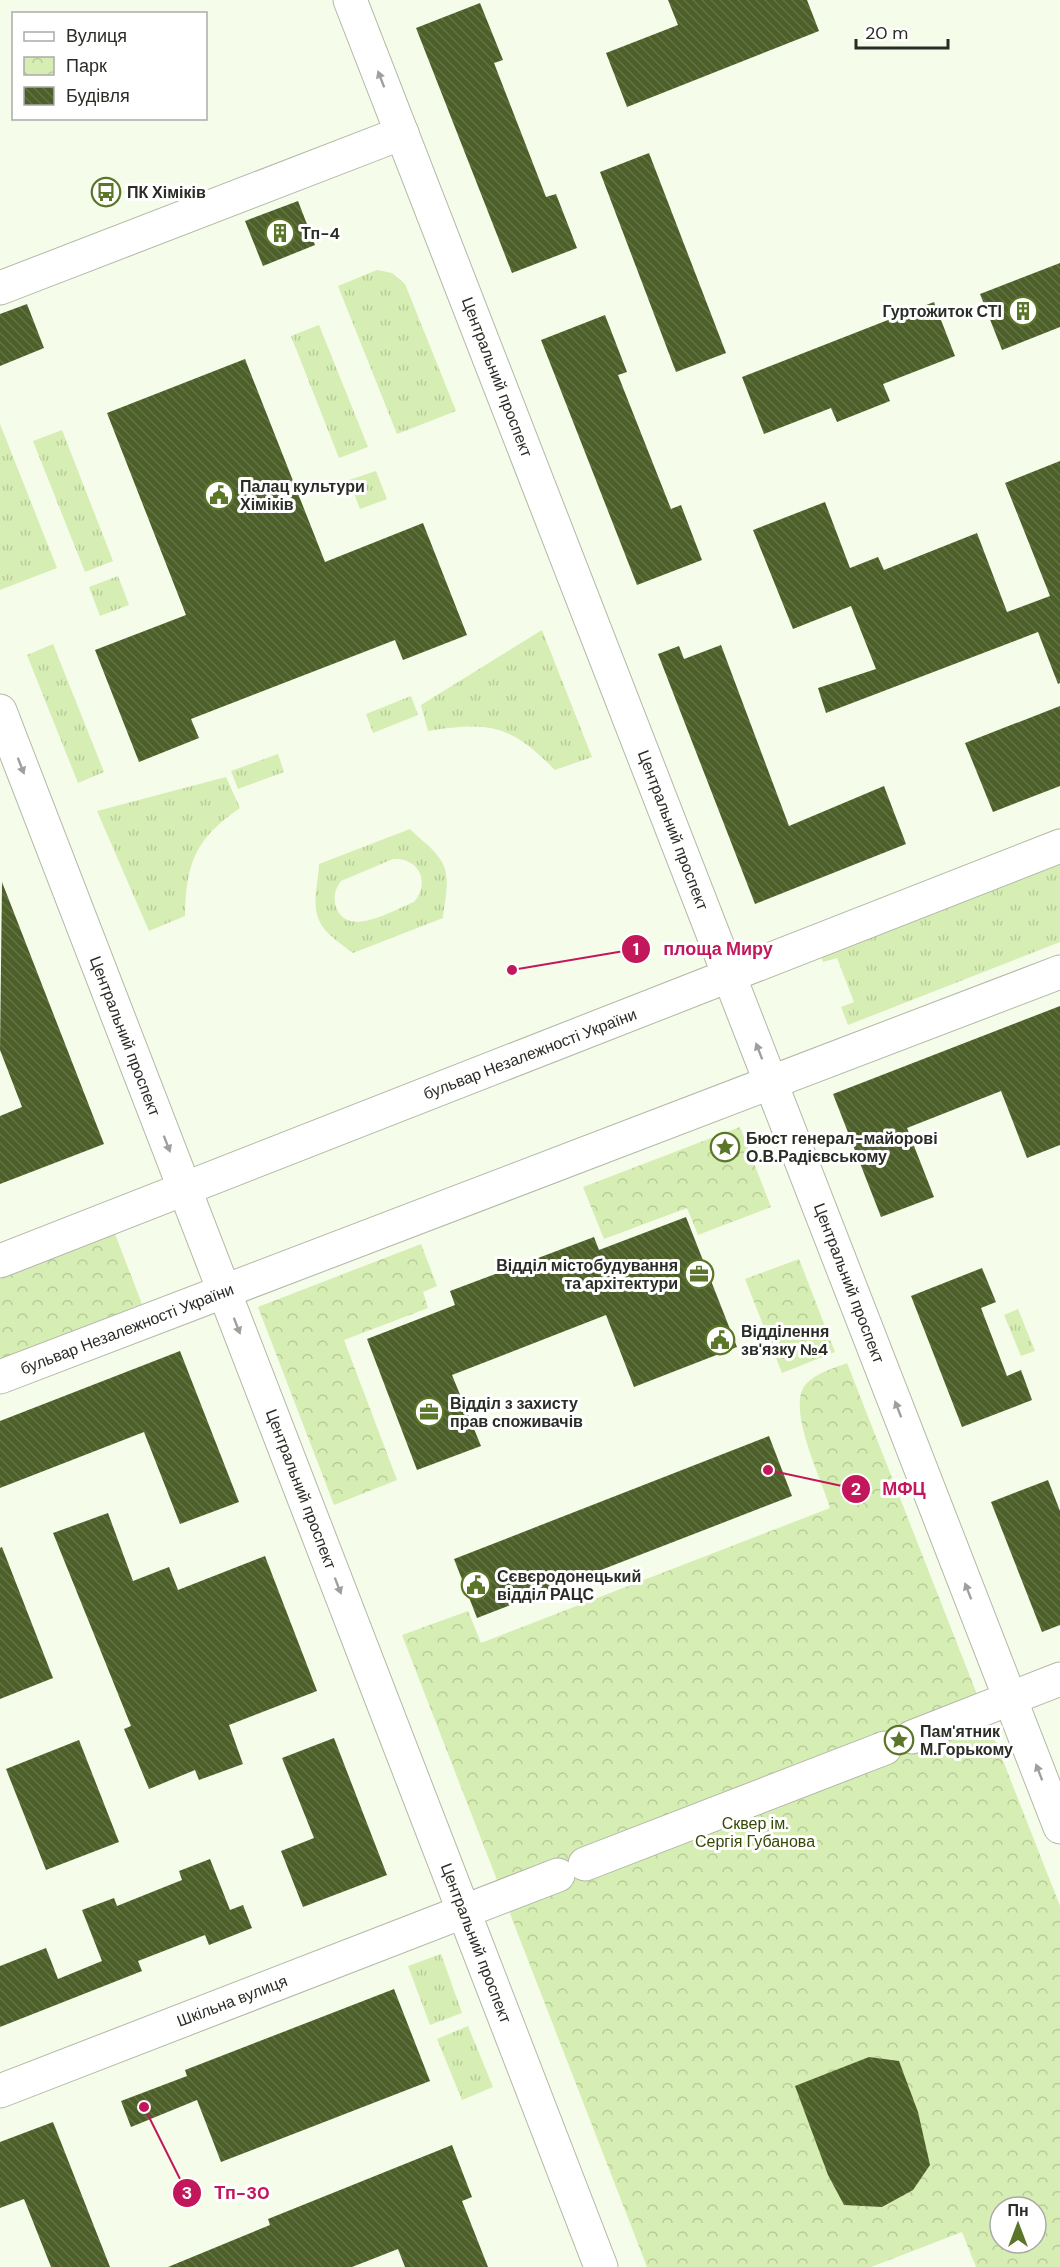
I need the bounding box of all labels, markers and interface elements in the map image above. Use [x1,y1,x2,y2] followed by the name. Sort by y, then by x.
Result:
[12,12,207,120] legend
[856,12,948,50] scale bar
[865,21,908,45] text: 20 m
[66,24,127,48] text: Вулиця
[66,54,107,78] text: Парк
[376,69,386,87] one-way arrow
[66,84,130,108] text: Будівля
[90,176,122,208] bus stop icon: ПК Хіміків
[127,182,206,203] place label: ПК Хіміків
[264,217,296,249] building icon: Тп-4
[301,223,340,244] place label: Тп-4
[457,294,537,461] street label: Центральний проспект
[1007,295,1039,327] building icon: Гуртожиток СТІ
[882,301,1002,322] place label: Гуртожиток СТІ
[240,476,365,515] place label: Палац культури Хіміків
[203,479,235,511] public building icon: Палац культури Хіміків
[633,747,713,914] street label: Центральний проспект
[17,757,26,775] one-way arrow
[621,931,784,967] callout: площа Миру
[633,937,639,961] text: 1
[663,937,773,961] text: площа Миру
[85,953,165,1120] street label: Центральний проспект
[420,1004,640,1104] street label: бульвар Незалежності України
[753,1042,763,1060] one-way arrow
[746,1128,938,1167] place label: Бюст генерал-майорові О.В.Радієвському
[709,1131,741,1163] place icon: Бюст генерал-майорові О.В.Радієвському
[162,1135,172,1153] one-way arrow
[809,1200,889,1367] street label: Центральний проспект
[496,1255,678,1294] place label: Відділ містобудування та архітектури
[683,1258,715,1290] office icon: Відділ містобудування та архітектури
[17,1279,237,1379] street label: бульвар Незалежності України
[233,1317,243,1335] one-way arrow
[741,1321,829,1360] place label: Відділення зв'язку №4
[704,1324,736,1356] public building icon: Відділення зв'язку №4
[450,1393,583,1432] place label: Відділ з захисту прав споживачів
[413,1396,445,1428] office icon: Відділ з захисту прав споживачів
[892,1400,902,1418] one-way arrow
[261,1406,341,1573] street label: Центральний проспект
[841,1471,938,1507] callout: МФЦ
[851,1477,861,1501] text: 2
[882,1477,927,1501] text: МФЦ
[497,1566,641,1605] place label: Сєвєродонецький відділ РАЦС
[460,1569,492,1601] public building icon: Сєвєродонецький відділ РАЦС
[334,1577,343,1595] one-way arrow
[963,1581,973,1599] one-way arrow
[920,1721,1013,1760] place label: Пам'ятник М.Горькому
[883,1724,915,1756] place icon: Пам'ятник М.Горькому
[1034,1763,1044,1781] one-way arrow
[695,1813,815,1852] park label: Сквер ім. Сергія Губанова
[436,1860,516,2027] street label: Центральний проспект
[174,1970,290,2032] street label: Шкільна вулиця
[172,2175,282,2211] callout: Тп-30
[182,2181,192,2205] text: 3
[214,2181,270,2205] text: Тп-30
[988,2195,1048,2255] north arrow
[1007,2200,1029,2221] text: Пн

